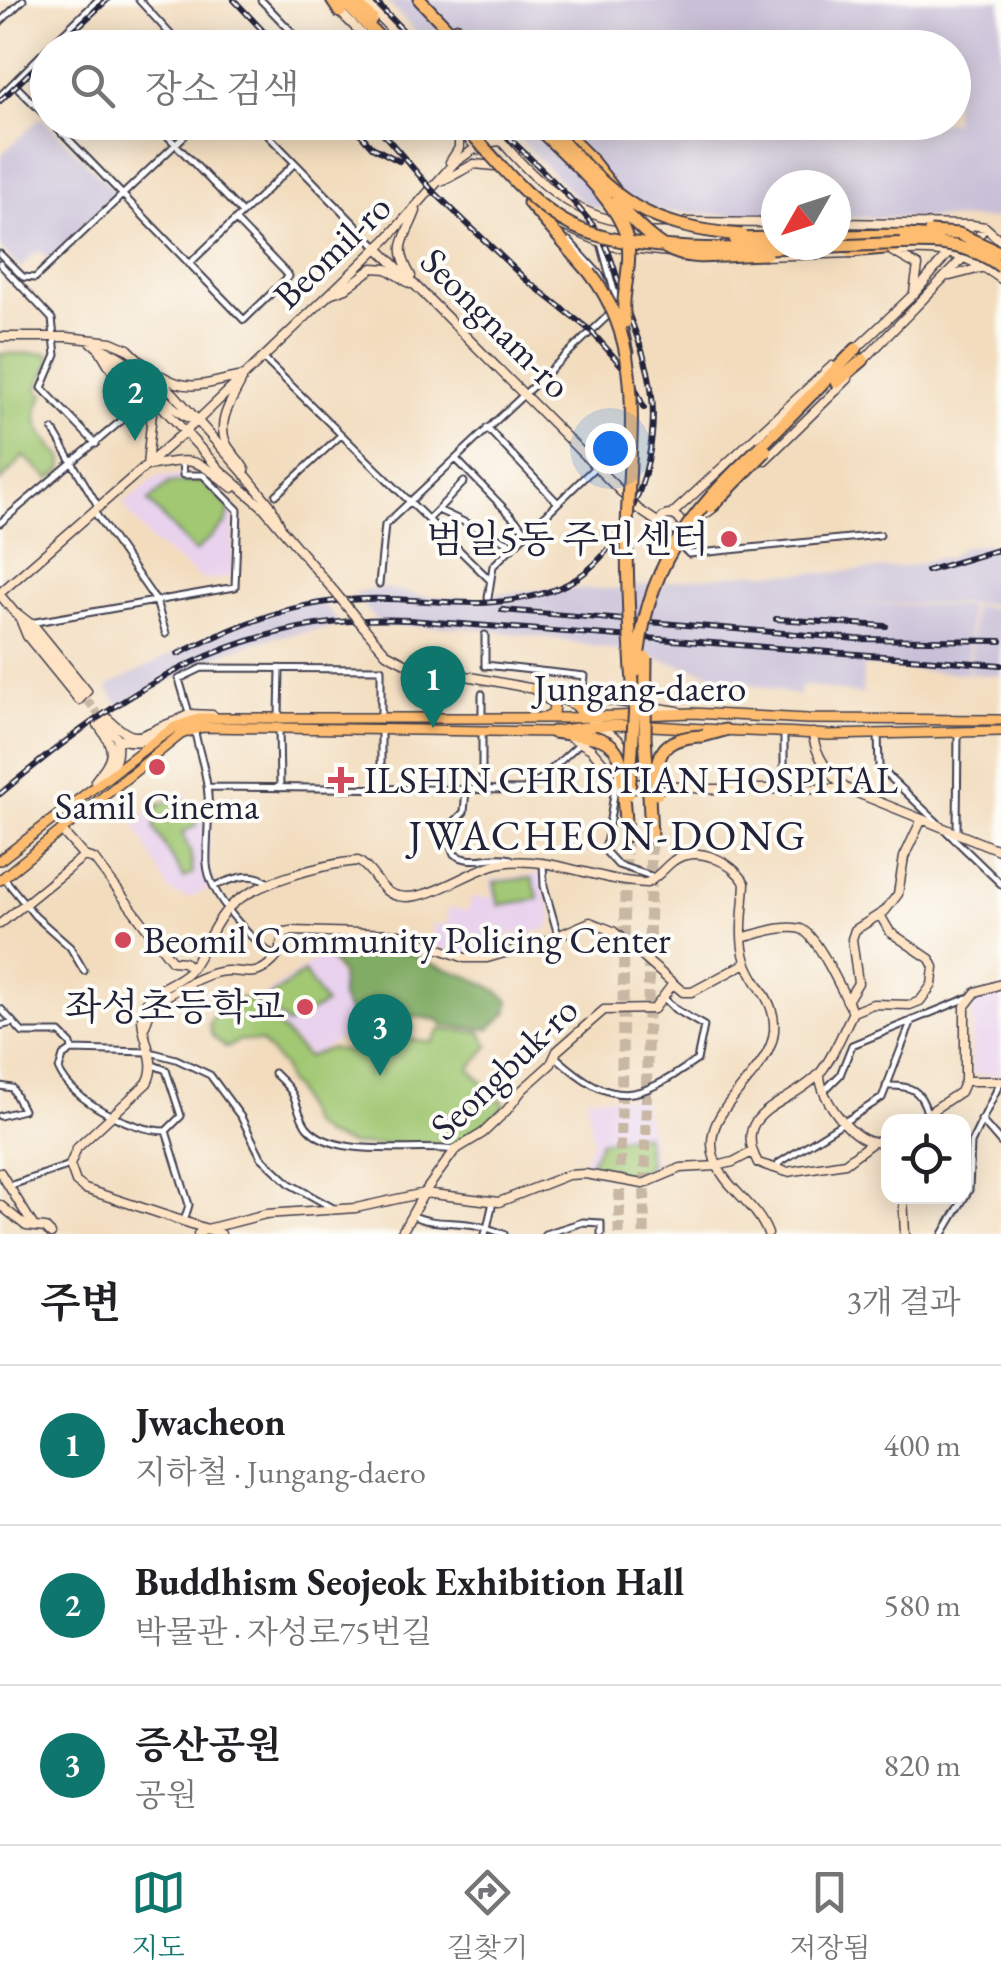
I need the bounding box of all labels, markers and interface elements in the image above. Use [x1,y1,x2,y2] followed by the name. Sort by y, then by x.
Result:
[30,30,971,140] search box
[65,58,120,113] icon: search
[145,64,299,113] text: 장소 검색
[761,170,851,260] north arrow
[262,182,401,319] street label: Beomil-ro
[410,237,582,409] street label: Seongnam-ro
[102,358,168,441] pin: 2
[585,423,636,474] your location
[426,514,709,563] place label: 범일5동 주민센터
[718,528,740,550] marker: 범일5동 주민센터
[400,646,466,728] pin: 1
[531,663,746,712] street label: Jungang-daero
[364,755,898,804] place label: ILSHIN CHRISTIAN HOSPITAL
[146,756,168,778] marker: Samil Cinema
[328,767,354,793] marker: ILSHIN CHRISTIAN HOSPITAL
[55,781,260,830] place label: Samil Cinema
[405,808,808,863] district label: JWACHEON-DONG
[143,915,671,964] place label: Beomil Community Policing Center
[112,929,134,951] marker: Beomil Community Policing Center
[65,982,285,1031] place label: 좌성초등학교
[419,985,588,1150] street label: Seongbuk-ro
[348,994,412,1076] pin: 3
[294,996,316,1018] marker: 좌성초등학교
[881,1114,971,1204] map controls
[881,1114,971,1204] button: locate
[40,1275,121,1330] text: 주변
[847,1281,961,1323] text: 3개 결과
[135,1397,286,1446] text: Jwacheon
[64,1424,81,1466] text: 1
[884,1424,961,1466] text: 400 m
[135,1451,426,1493] text: 지하철 · Jungang-daero
[135,1557,684,1606] text: Buddhism Seojeok Exhibition Hall
[64,1584,81,1626] text: 2
[884,1584,961,1626] text: 580 m
[135,1611,432,1653] text: 박물관 · 자성로75번길
[135,1720,282,1769] text: 증산공원
[64,1744,81,1786] text: 3
[884,1744,961,1786] text: 820 m
[135,1774,197,1816] text: 공원
[131,1865,186,1965] tab: 지도
[447,1865,528,1965] tab: 길찾기
[789,1865,870,1965] tab: 저장됨

